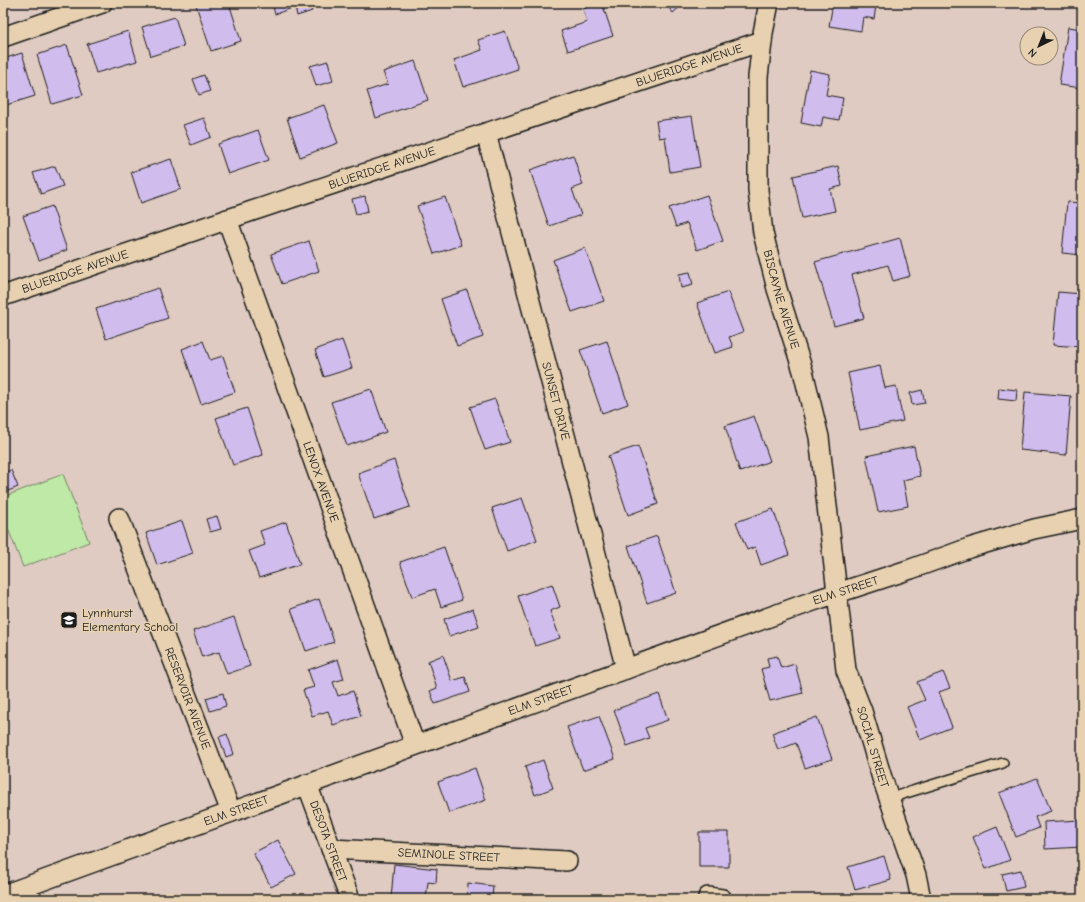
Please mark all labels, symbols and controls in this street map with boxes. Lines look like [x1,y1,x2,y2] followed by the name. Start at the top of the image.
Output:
[1019,26,1059,66] north arrow
[634,41,744,90] street label: BLUERIDGE AVENUE
[1025,46,1040,60] text: N
[327,143,437,192] street label: BLUERIDGE AVENUE
[20,247,130,296] street label: BLUERIDGE AVENUE
[760,248,802,350] street label: BISCAYNE AVENUE
[539,360,573,442] street label: SUNSET DRIVE
[300,439,342,524] street label: LENOX AVENUE
[811,573,881,608] street label: ELM STREET
[82,606,178,634] place label: Lynnhurst Elementary School
[59,610,79,630] school or university icon: Lynnhurst Elementary School
[162,645,214,751] street label: RESERVOIR AVENUE
[506,681,576,718] street label: ELM STREET
[854,704,892,790] street label: SOCIAL STREET
[202,792,271,829] street label: ELM STREET
[307,799,350,884] street label: DESOTA STREET
[397,845,501,865] street label: SEMINOLE STREET

